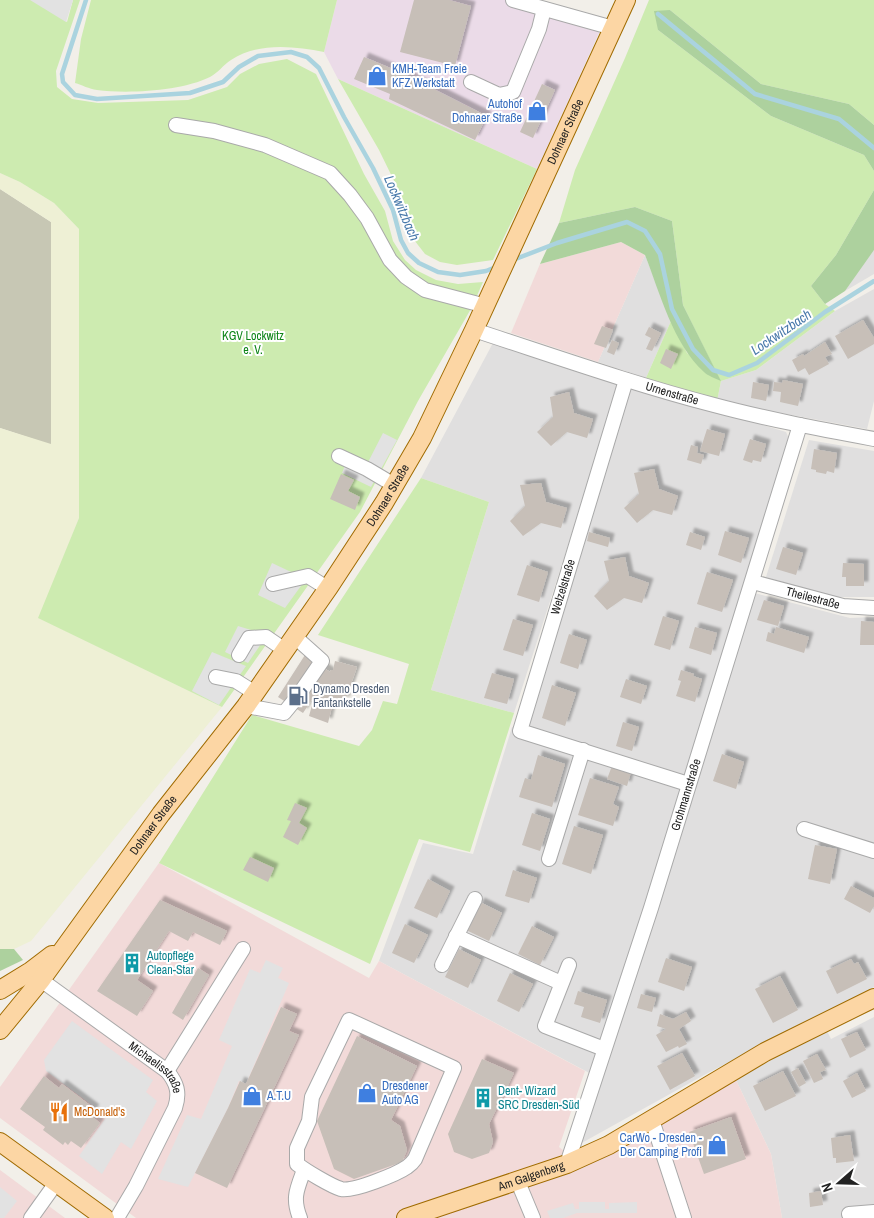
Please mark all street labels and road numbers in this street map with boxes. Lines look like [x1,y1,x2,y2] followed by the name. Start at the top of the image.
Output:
[543,96,587,167] street label: Dohnaer Straße
[643,378,701,409] street label: Urnenstraße
[363,461,413,530] street label: Dohnaer Straße
[547,557,579,617] street label: Welzelstraße
[784,583,842,613] street label: Theilestraße
[667,757,705,833] street label: Grohmannstraße
[126,792,181,858] street label: Dohnaer Straße
[125,1038,185,1094] street label: Michaelisstraße
[495,1157,567,1195] street label: Am Galgenberg

